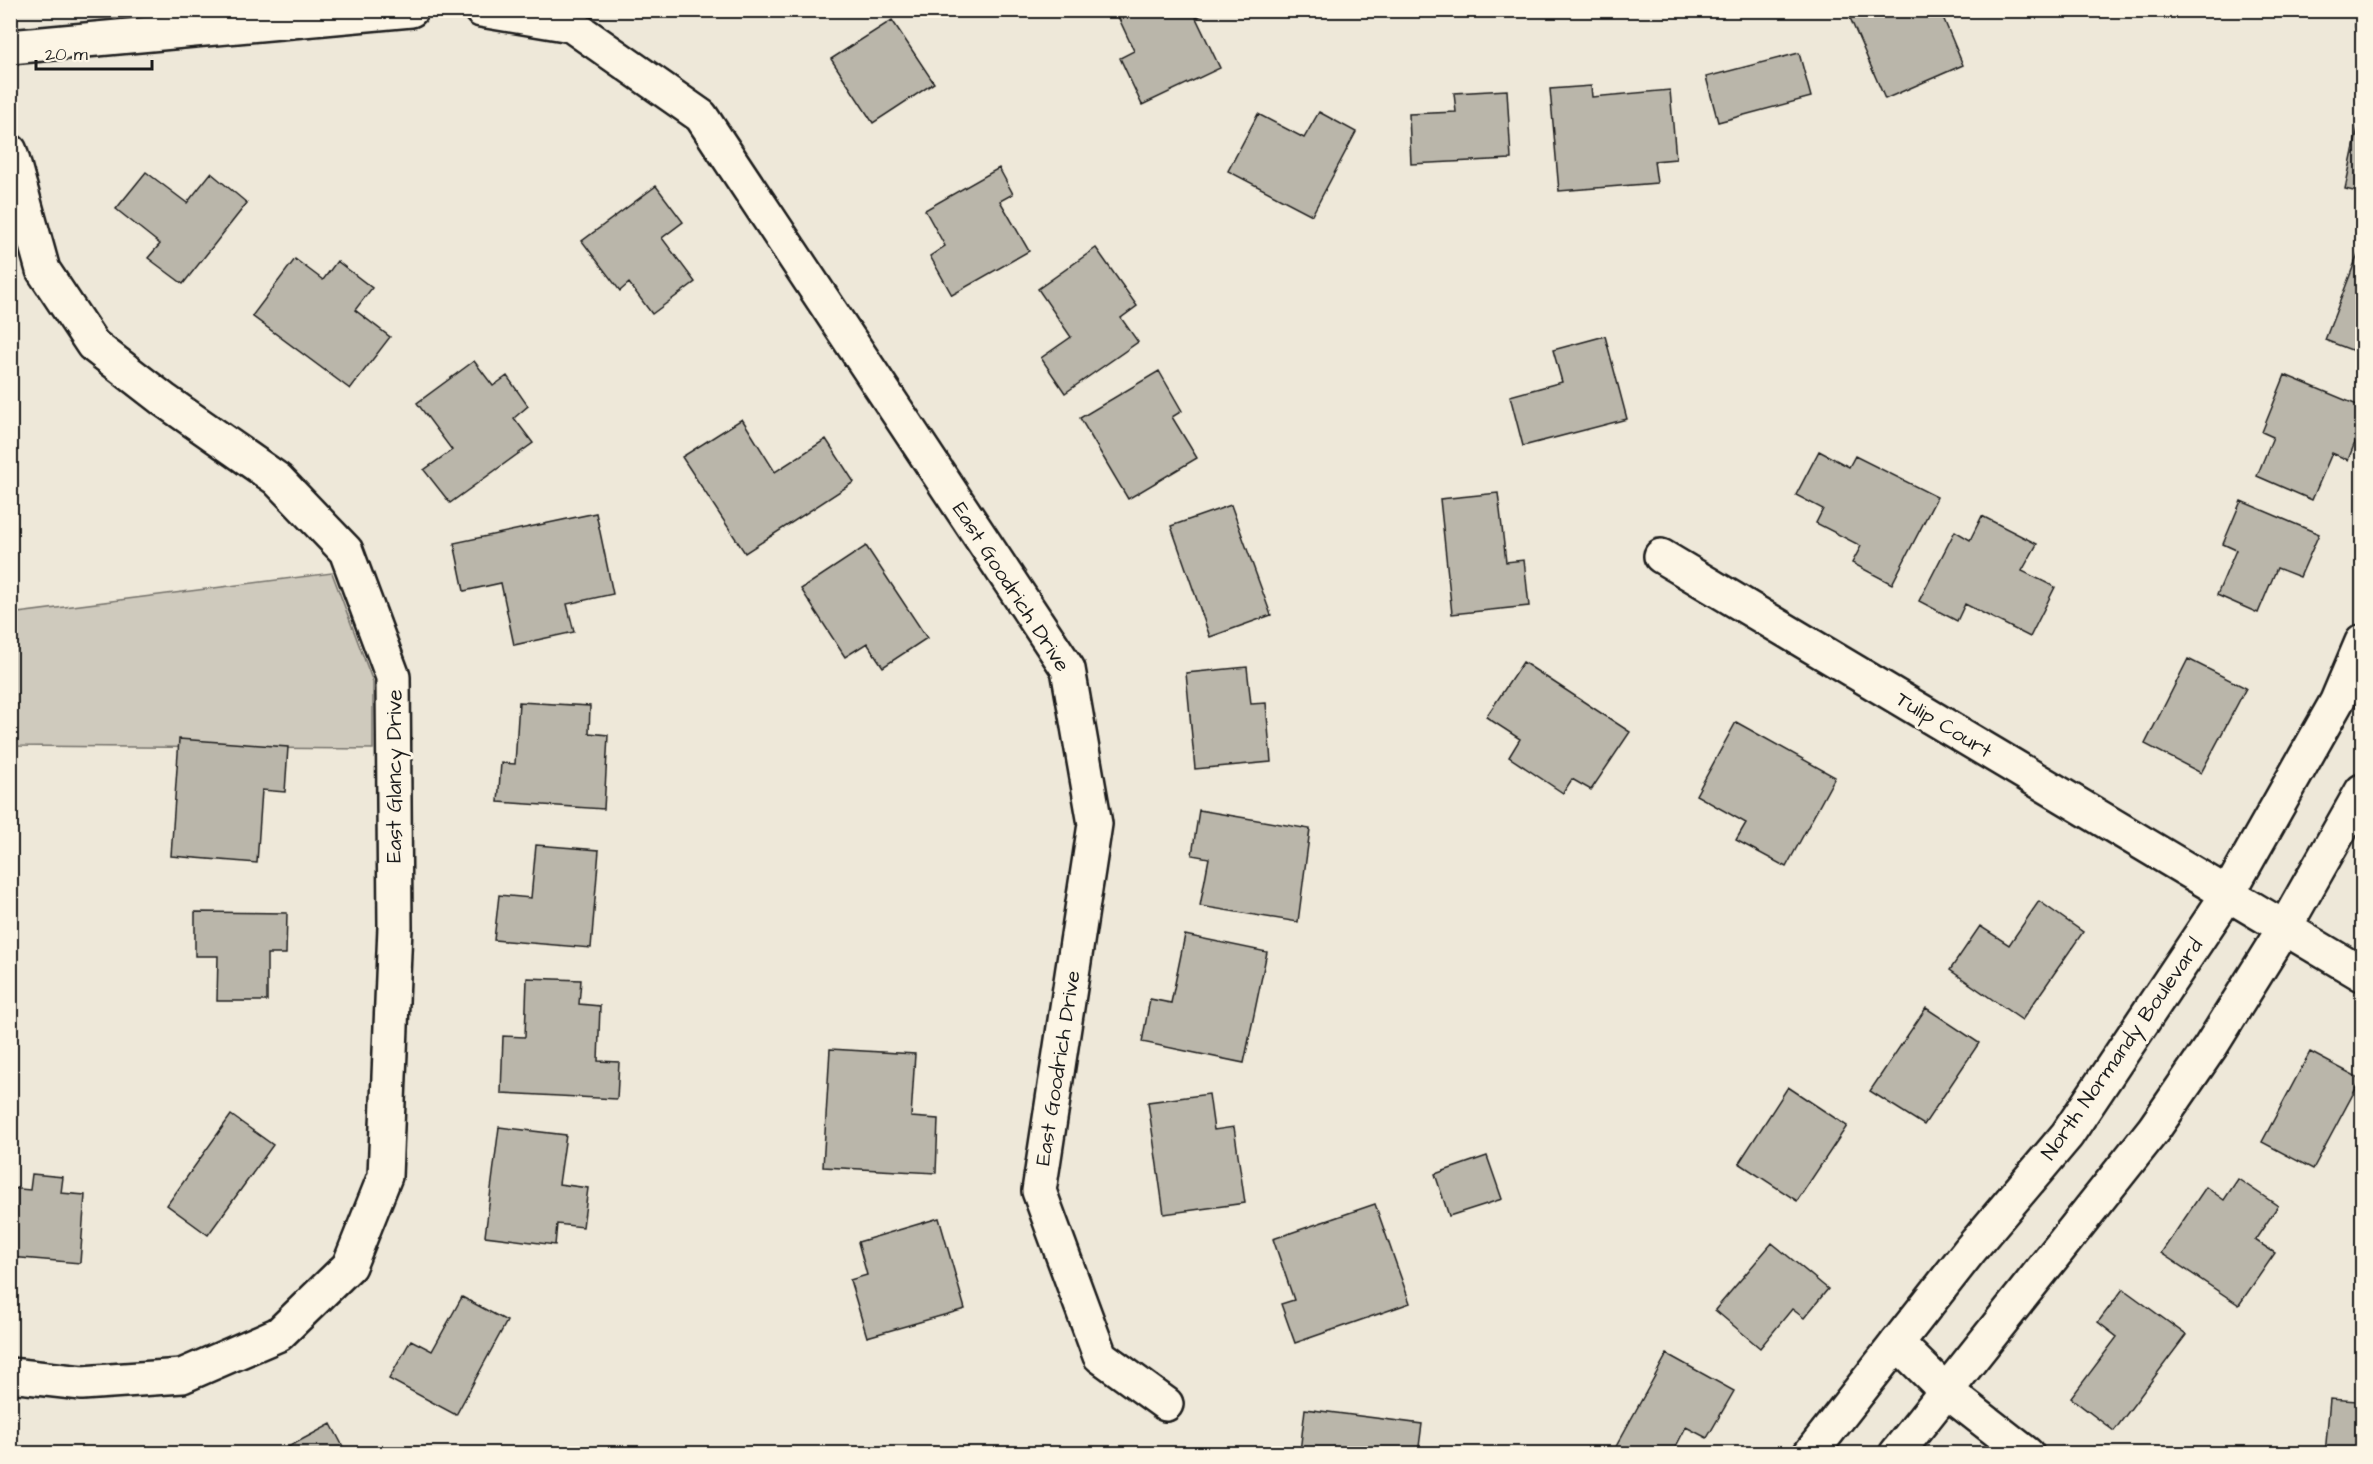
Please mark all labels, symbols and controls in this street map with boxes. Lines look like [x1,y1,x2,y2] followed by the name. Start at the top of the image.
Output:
[36,33,152,71] scale bar
[45,42,88,67] text: 20 m
[945,497,1077,677] street label: East Goodrich Drive
[1890,685,1998,766] street label: Tulip Court
[380,689,411,863] street label: East Glancy Drive
[2034,932,2212,1167] street label: North Normandy Boulevard
[1028,968,1088,1168] street label: East Goodrich Drive

